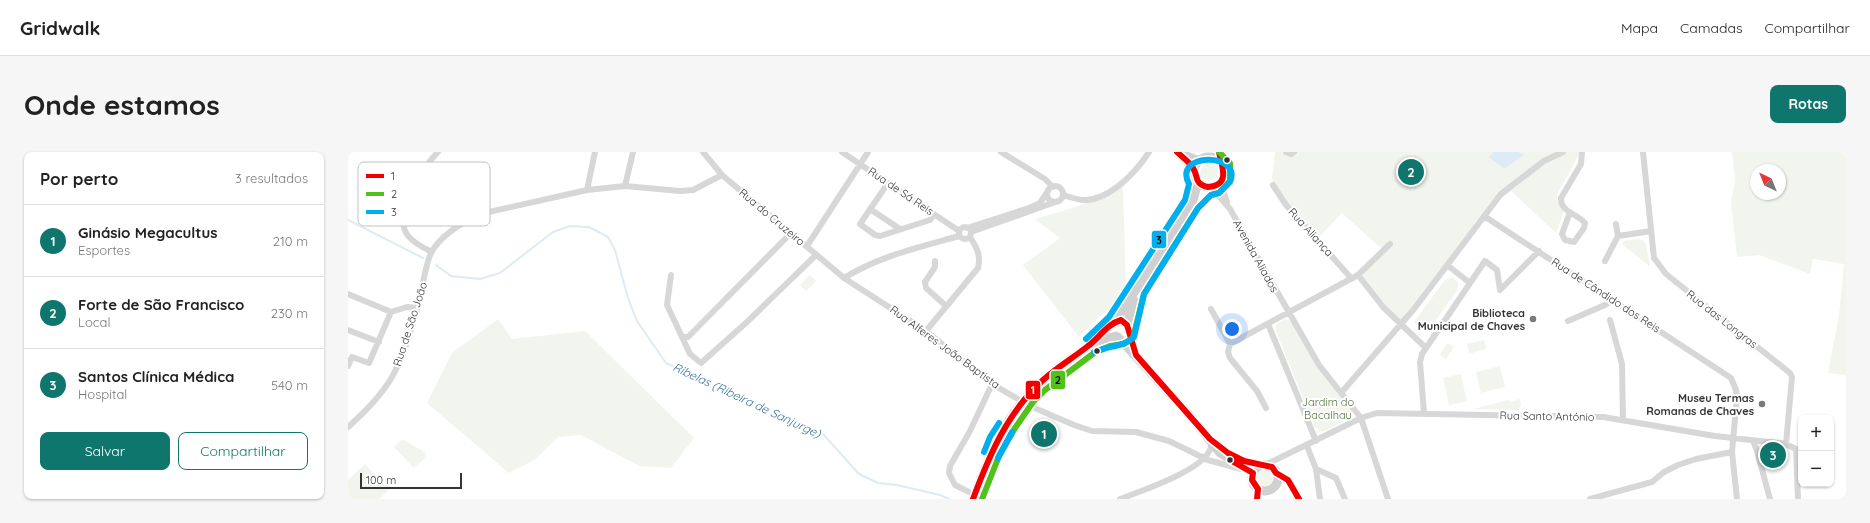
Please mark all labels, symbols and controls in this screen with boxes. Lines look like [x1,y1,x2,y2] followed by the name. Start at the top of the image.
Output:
[20,16,100,40] text: Gridwalk
[1621,19,1658,37] text: Mapa
[1680,19,1742,37] text: Camadas
[1764,19,1850,37] text: Compartilhar
[1770,85,1846,123] button: Rotas
[24,87,220,122] text: Onde estamos
[1222,155,1232,165] unlabelled marker
[1398,157,1424,187] pin: 2
[358,162,490,226] legend
[866,164,936,218] street label: Rua de Sá Reis
[1750,164,1786,200] north arrow
[40,168,118,189] text: Por perto
[391,169,395,183] text: 1
[235,170,308,186] text: 3 resultados
[736,185,808,249] street label: Rua do Cruzeiro
[391,187,397,201] text: 2
[391,205,397,219] text: 3
[1286,205,1336,259] street label: Rua Aliança
[1230,217,1282,295] street label: Avenida Aliados
[78,223,217,242] text: Ginásio Megacultus
[1151,230,1167,249] line badge: 3
[50,233,56,249] text: 1
[273,233,308,249] text: 210 m
[1156,233,1162,247] text: 3
[78,242,130,258] text: Esportes
[1549,255,1663,335] street label: Rua de Cândido dos Reis
[390,280,430,368] street label: Rua de São João
[1684,287,1760,351] street label: Rua das Longras
[78,295,244,314] text: Forte de São Francisco
[887,302,1003,392] street label: Rua Alferes João Baptista
[49,305,57,321] text: 2
[271,305,308,321] text: 230 m
[1418,306,1525,333] place label: Biblioteca Municipal de Chaves
[78,314,110,330] text: Local
[1528,314,1538,324] marker: Biblioteca Municipal de Chaves
[1222,319,1242,339] your location
[1092,346,1102,356] unlabelled marker
[671,359,824,441] water label: Ribelas (Ribeira de Sanjurge)
[78,367,234,386] text: Santos Clínica Médica
[1050,370,1066,390] line badge: 2
[1055,373,1061,387] text: 2
[50,377,56,393] text: 3
[271,377,308,393] text: 540 m
[1025,380,1041,400] line badge: 1
[1031,383,1035,397] text: 1
[78,386,127,402] text: Hospital
[1646,391,1754,418] place label: Museu Termas Romanas de Chaves
[1302,395,1355,422] park label: Jardim do Bacalhau
[1757,399,1767,409] marker: Museu Termas Romanas de Chaves
[1499,408,1595,424] street label: Rua Santo António
[1798,415,1834,487] map controls
[1798,415,1834,451] button: +
[1031,419,1057,449] pin: 1
[40,432,170,470] button: Salvar
[178,432,308,470] button: Compartilhar
[1760,440,1786,470] pin: 3
[1798,451,1834,487] button: −
[1225,455,1235,465] unlabelled marker
[360,471,462,490] scale bar
[366,473,396,487] text: 100 m

